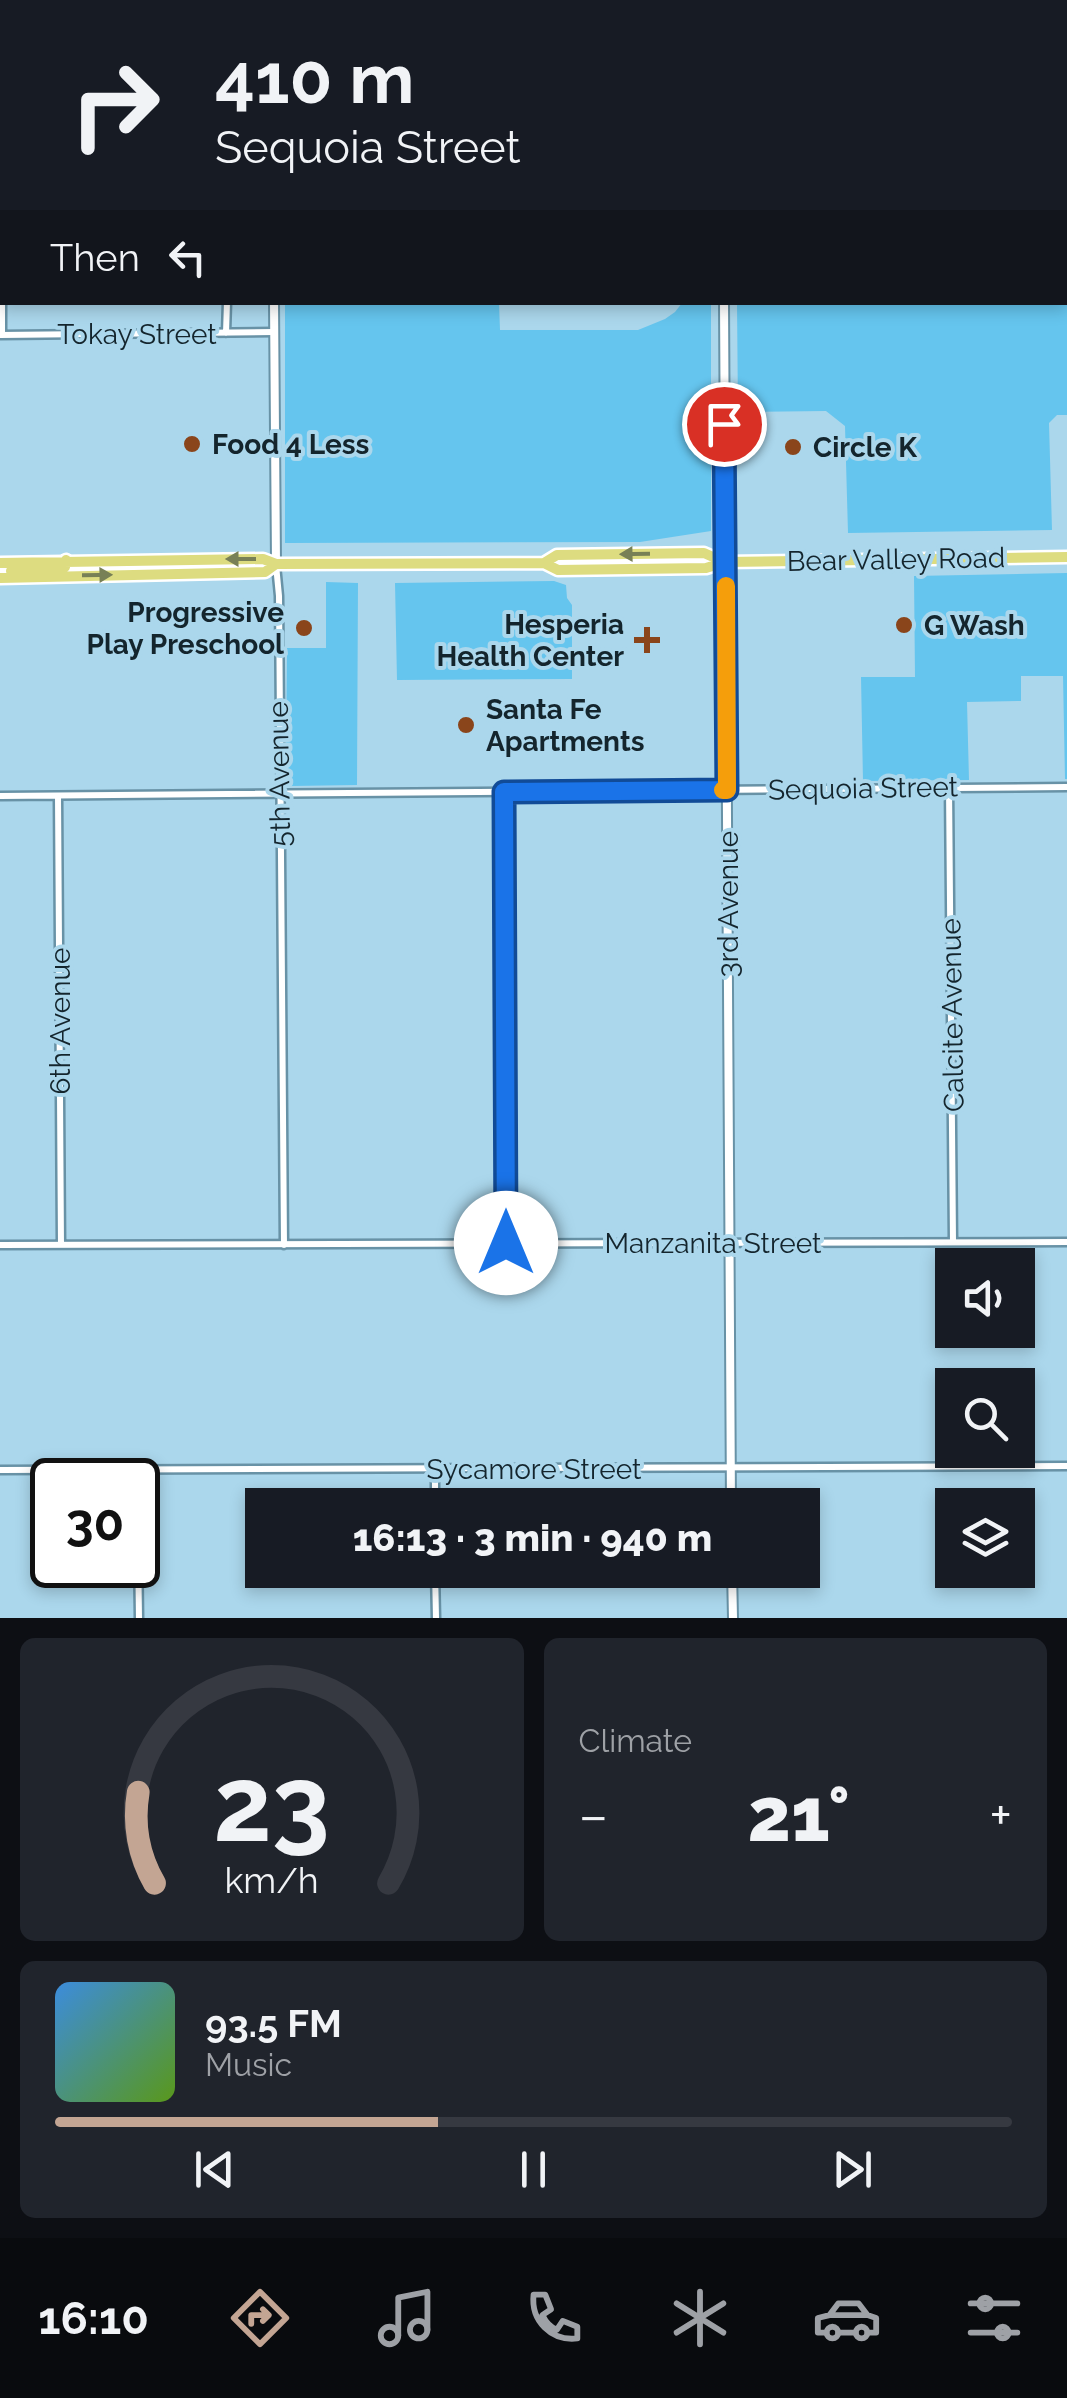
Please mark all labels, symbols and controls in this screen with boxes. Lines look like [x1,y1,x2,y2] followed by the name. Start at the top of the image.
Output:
[215,37,415,119] text: 410 m
[50,40,180,170] icon: right
[215,121,521,174] text: Sequoia Street
[160,230,215,285] icon: left
[50,235,140,280] text: Then
[57,318,217,351] street label: Tokay Street
[682,382,767,467] pin
[697,397,752,452] icon: arrive
[212,428,369,461] place label: Food 4 Less
[813,431,918,464] place label: Circle K
[181,433,203,455] marker: Food 4 Less
[782,436,804,458] marker: Circle K
[786,541,1006,578] street label: Bear Valley Road
[618,546,650,562] one-way arrow
[224,551,256,567] one-way arrow
[82,567,114,583] one-way arrow
[87,596,284,661] place label: Progressive Play Preschool
[437,608,624,673] place label: Hesperia Health Center
[924,609,1025,642] place label: G Wash
[893,614,915,636] marker: G Wash
[293,617,315,639] marker: Progressive Play Preschool
[634,627,660,653] marker: Hesperia Health Center
[486,693,645,758] place label: Santa Fe Apartments
[262,701,297,847] street label: 5th Avenue
[455,714,477,736] marker: Santa Fe Apartments
[768,770,959,807] street label: Sequoia Street
[712,831,745,977] street label: 3rd Avenue
[934,918,971,1112] street label: Calcite Avenue
[44,947,77,1095] street label: 6th Avenue
[454,1191,558,1295] position arrow
[605,1227,822,1260] street label: Manzanita Street
[935,1248,1035,1588] map controls
[935,1248,1035,1348] button: sound
[935,1368,1035,1468] button: search
[427,1453,642,1486] street label: Sycamore Street
[30,1458,160,1588] speed limit sign: 30
[935,1488,1035,1588] button: layers
[353,1515,712,1560] text: 16:13 · 3 min · 940 m
[579,1722,692,1759] text: Climate
[213,1743,330,1865] text: 23
[747,1770,850,1859] text: 21°
[579,1783,608,1848] text: −
[989,1783,1012,1848] text: +
[225,1859,319,1901] text: km/h
[205,2001,342,2046] text: 93.5 FM
[205,2046,292,2083] text: Music
[187,2142,242,2197] icon: previous
[506,2142,561,2197] icon: pause
[825,2142,880,2197] icon: next
[225,2283,295,2353] icon: directions
[372,2283,442,2353] icon: music
[519,2283,589,2353] icon: phone
[665,2283,735,2353] icon: climate
[812,2283,882,2353] icon: car
[959,2283,1029,2353] icon: filters
[38,2292,149,2345] text: 16:10

